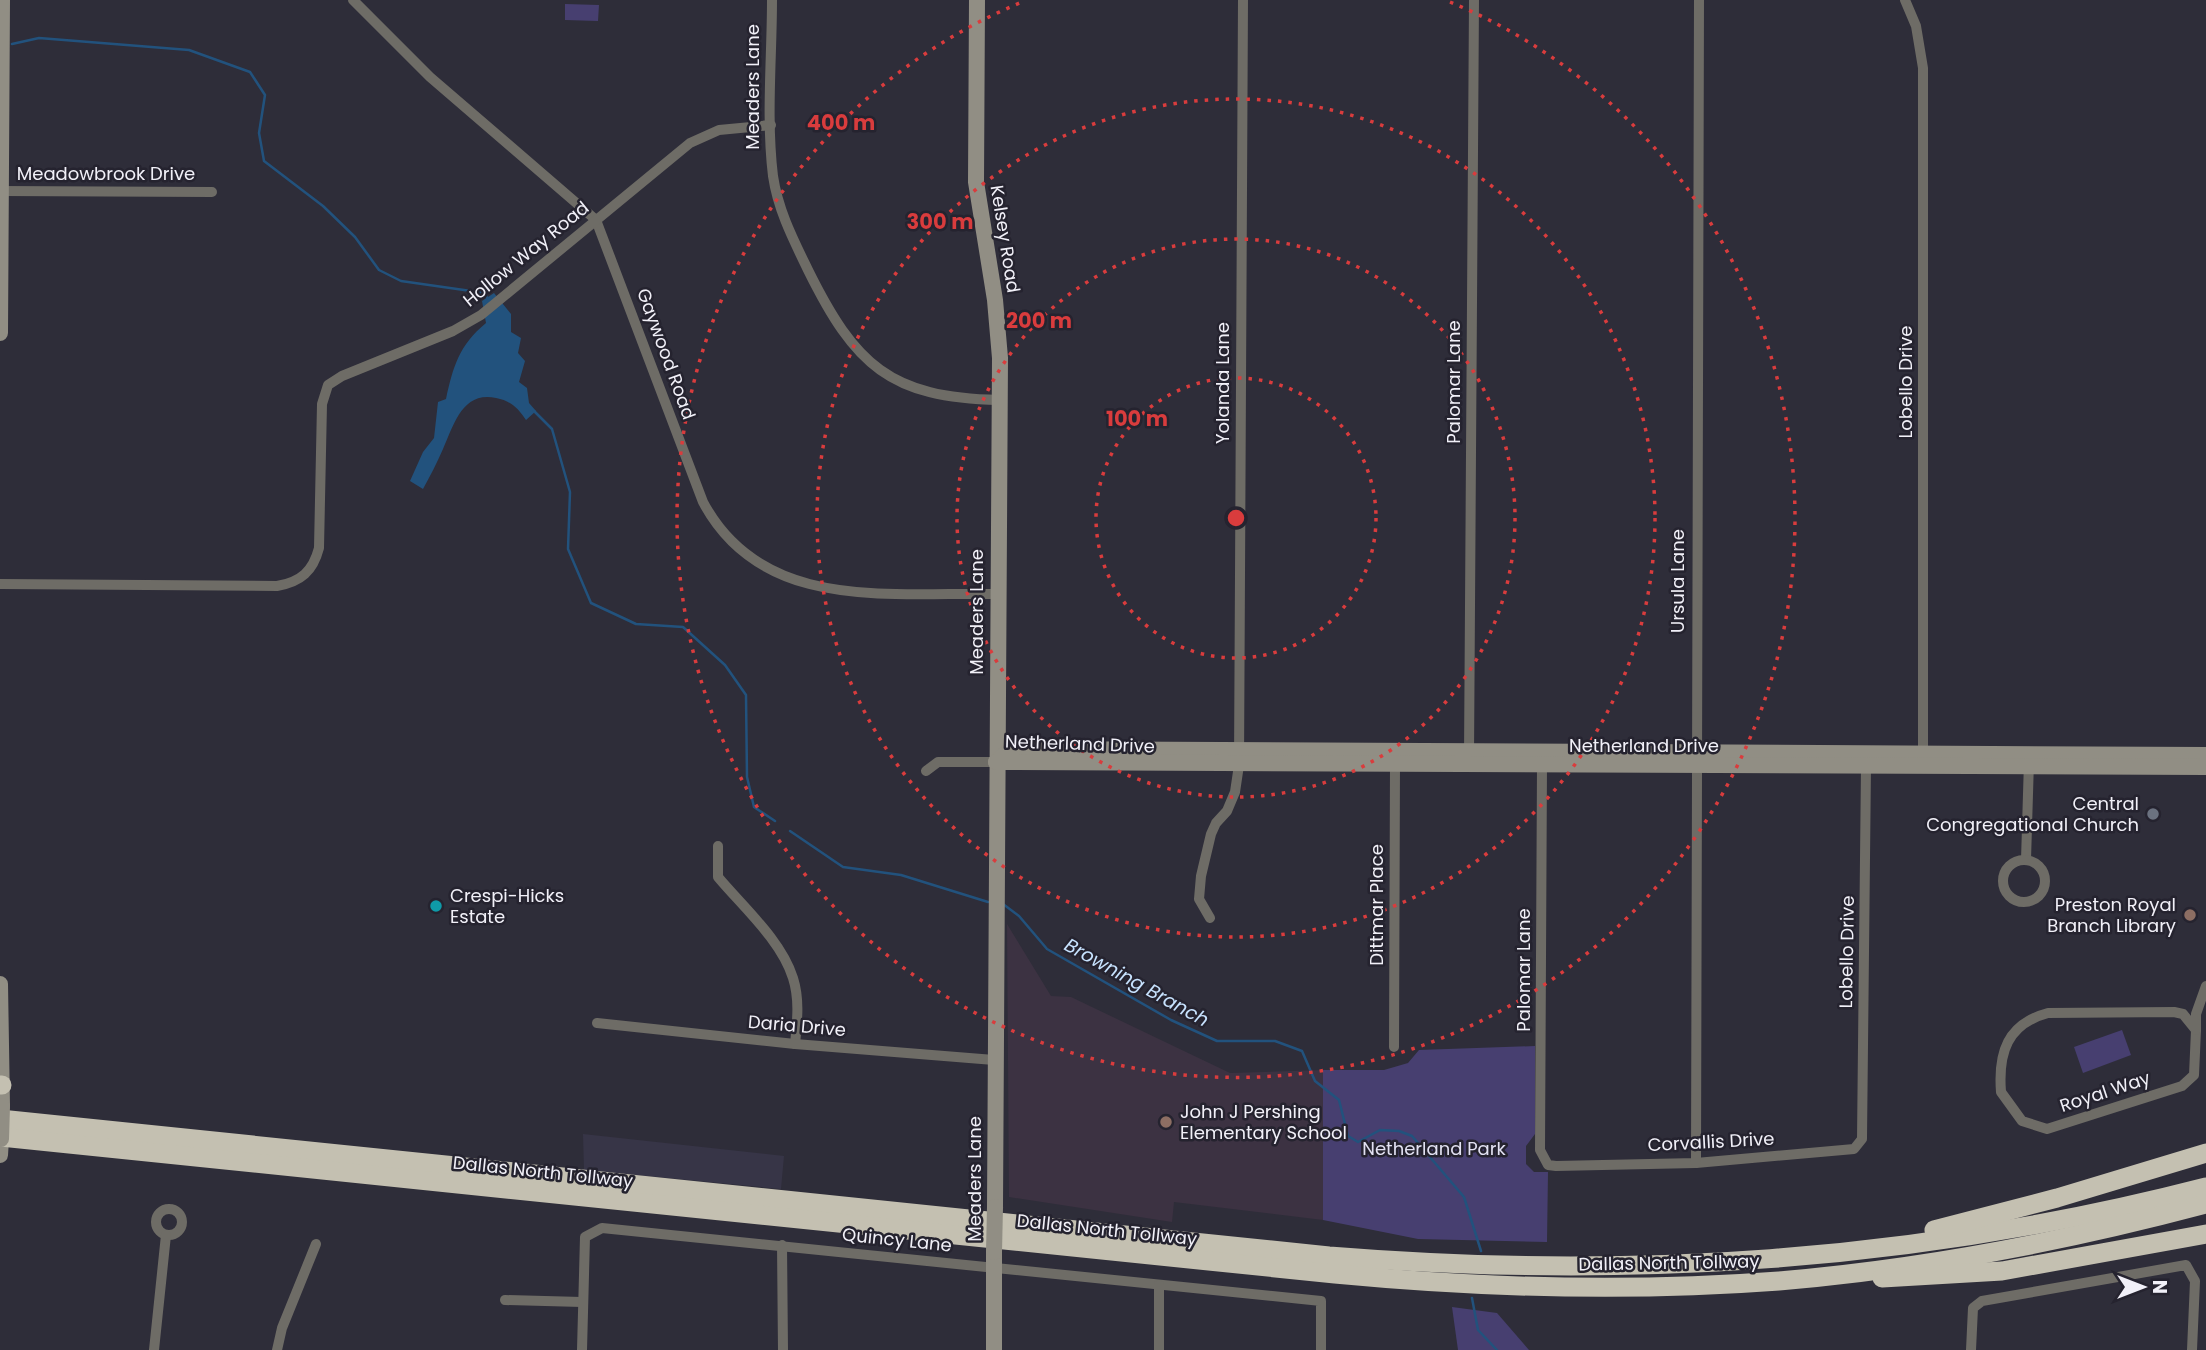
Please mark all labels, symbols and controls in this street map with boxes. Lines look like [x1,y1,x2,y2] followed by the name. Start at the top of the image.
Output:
[740,24,765,150] street label: Meaders Lane
[807,108,875,137] text: 400 m
[17,161,195,186] street label: Meadowbrook Drive
[985,183,1026,295] street label: Kelsey Road
[457,195,594,312] street label: Hollow Way Road
[907,207,973,236] text: 300 m
[631,285,702,423] street label: Gaywood Road
[1006,306,1072,335] text: 200 m
[1441,320,1466,444] street label: Palomar Lane
[1210,322,1235,444] street label: Yolanda Lane
[1893,326,1918,438] street label: Lobello Drive
[1106,404,1168,433] text: 100 m
[1224,506,1248,530] centre of rings
[1665,529,1690,633] street label: Ursula Lane
[964,549,989,675] street label: Meaders Lane
[1005,728,1155,759] street label: Netherland Drive
[1569,733,1719,758] street label: Netherland Drive
[1926,791,2139,837] place label: Central Congregational Church
[2145,806,2161,822] marker: Central Congregational Church
[1364,844,1389,966] street label: Dittmar Place
[450,883,564,929] place label: Crespi-Hicks Estate
[2047,892,2176,938] place label: Preston Royal Branch Library
[1833,895,1860,1009] street label: Lobello Drive
[428,898,444,914] marker: Crespi-Hicks Estate
[2182,907,2198,923] marker: Preston Royal Branch Library
[1511,908,1536,1032] street label: Palomar Lane
[1060,932,1214,1033] water label: Browning Branch
[747,1009,847,1042] street label: Daria Drive
[2056,1065,2153,1118] street label: Royal Way
[1180,1099,1347,1145] place label: John J Pershing Elementary School
[1158,1114,1174,1130] marker: John J Pershing Elementary School
[962,1116,987,1242] street label: Meaders Lane
[1647,1126,1775,1157] street label: Corvallis Drive
[1362,1136,1506,1161] park label: Netherland Park
[452,1150,634,1193] street label: Dallas North Tollway
[1016,1208,1198,1251] street label: Dallas North Tollway
[841,1221,953,1258] street label: Quincy Lane
[1578,1248,1760,1277] street label: Dallas North Tollway
[2108,1252,2178,1322] north arrow
[2146,1280,2173,1294] text: N

